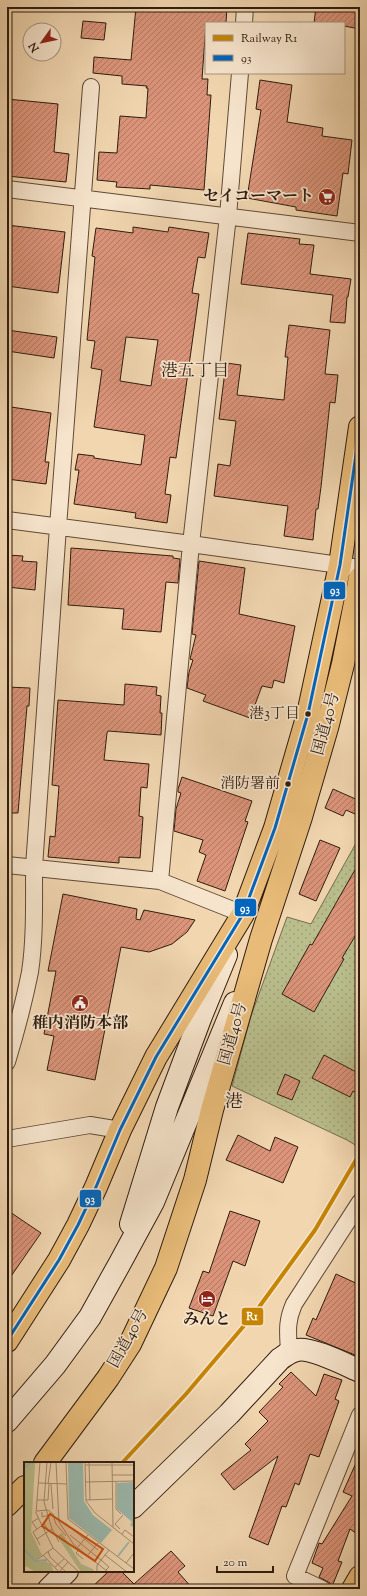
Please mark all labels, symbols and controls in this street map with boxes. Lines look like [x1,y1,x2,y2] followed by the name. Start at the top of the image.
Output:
[22,22,62,62] north arrow
[205,22,345,74] legend
[241,30,297,48] text: Railway R1
[25,39,44,56] text: N
[241,50,252,68] text: 93
[203,186,314,209] place label: セイコーマート
[317,187,337,207] supermarket icon: セイコーマート
[161,360,229,384] district label: 港五丁目
[323,581,346,600] line badge: 93
[330,583,340,599] text: 93
[308,690,346,758] street label: 国道40号
[249,704,300,725] place label: 港3丁目
[303,709,313,719] marker: 港3丁目
[220,774,280,795] place label: 消防署前
[283,779,293,789] marker: 消防署前
[234,898,257,917] line badge: 93
[240,901,250,917] text: 93
[70,993,90,1013] public building icon: 稚内消防本部
[214,1000,254,1068] street label: 国道40号
[32,1013,129,1036] place label: 稚内消防本部
[225,1090,243,1116] district label: 港
[79,1189,102,1208] line badge: 93
[85,1192,95,1208] text: 93
[197,1289,217,1309] hotel icon: みんと
[103,1305,155,1373] street label: 国道40号
[241,1307,264,1326] line badge: R1
[183,1309,231,1332] place label: みんと
[245,1309,258,1325] text: R1
[24,1462,134,1572] inset map
[217,1548,273,1574] scale bar
[223,1554,248,1572] text: 20 m

